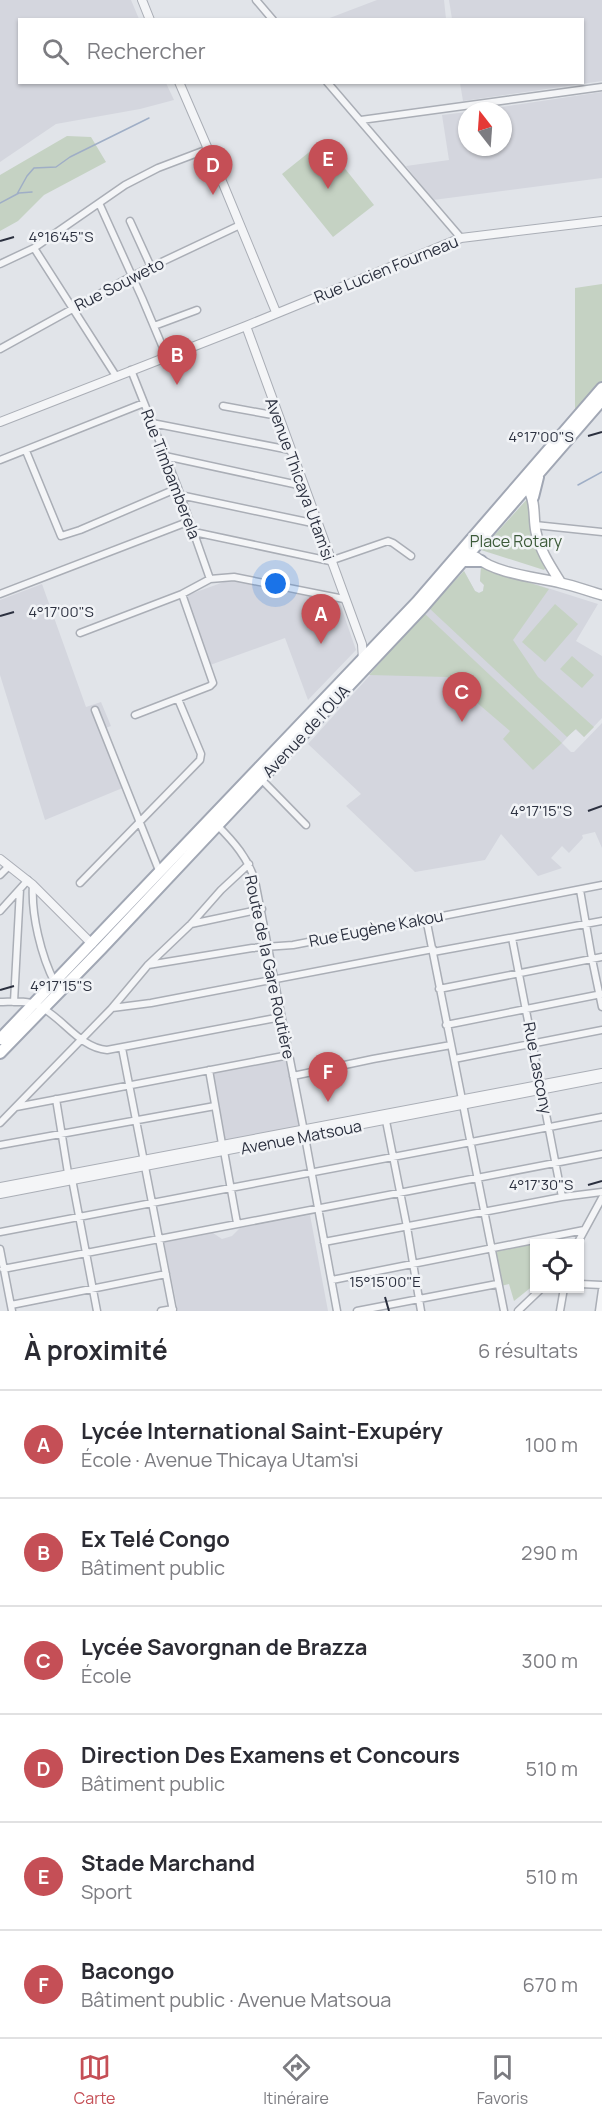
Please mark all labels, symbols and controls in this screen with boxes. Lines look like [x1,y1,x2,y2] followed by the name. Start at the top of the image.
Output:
[18,18,584,84] search box
[39,35,72,68] icon: search
[87,36,206,66] text: Rechercher
[458,102,512,156] north arrow
[308,140,348,189] pin: E
[194,146,232,195] pin: D
[29,226,93,247] text: 4°16'45"S
[311,230,461,308] street label: Rue Lucien Fourneau
[70,252,168,316] street label: Rue Souweto
[158,336,196,385] pin: B
[260,394,340,564] street label: Avenue Thicaya Utam'si
[136,406,206,542] street label: Rue Timbamberela
[508,426,574,447] text: 4°17'00"S
[470,530,563,552] park label: Place Rotary
[261,569,290,598] your location
[302,594,340,644] pin: A
[28,601,94,622] text: 4°17'00"S
[442,672,482,722] pin: C
[257,680,355,782] street label: Avenue de l'OUA
[510,800,572,821] text: 4°17'15"S
[240,873,300,1061] street label: Route de la Gare Routière
[307,904,445,952] street label: Rue Eugène Kakou
[30,975,92,996] text: 4°17'15"S
[518,1020,558,1116] street label: Rue Lascony
[308,1052,348,1102] pin: F
[239,1114,363,1160] street label: Avenue Matsoua
[509,1174,573,1195] text: 4°17'30"S
[530,1239,584,1293] map controls
[530,1239,584,1293] button: locate
[349,1271,421,1292] text: 15°15'00"E
[24,1332,168,1368] text: À proximité
[478,1337,578,1364] text: 6 résultats
[81,1416,443,1446] text: Lycée International Saint-Exupéry
[37,1431,50,1458] text: A
[525,1431,578,1458] text: 100 m
[81,1446,359,1473] text: École · Avenue Thicaya Utam'si
[81,1524,230,1554] text: Ex Telé Congo
[37,1539,50,1566] text: B
[521,1539,578,1566] text: 290 m
[81,1554,225,1581] text: Bâtiment public
[81,1632,367,1662] text: Lycée Savorgnan de Brazza
[36,1647,51,1674] text: C
[522,1647,578,1674] text: 300 m
[81,1662,131,1689] text: École
[81,1740,460,1770] text: Direction Des Examens et Concours
[36,1755,51,1782] text: D
[525,1755,578,1782] text: 510 m
[81,1770,225,1797] text: Bâtiment public
[81,1848,255,1878] text: Stade Marchand
[38,1863,49,1890] text: E
[525,1863,578,1890] text: 510 m
[81,1878,132,1905] text: Sport
[81,1956,174,1986] text: Bacongo
[38,1971,49,1998] text: F
[522,1971,578,1998] text: 670 m
[81,1986,391,2013] text: Bâtiment public · Avenue Matsoua
[74,2051,115,2109] tab: Carte
[263,2051,329,2109] tab: Itinéraire
[477,2051,528,2109] tab: Favoris

